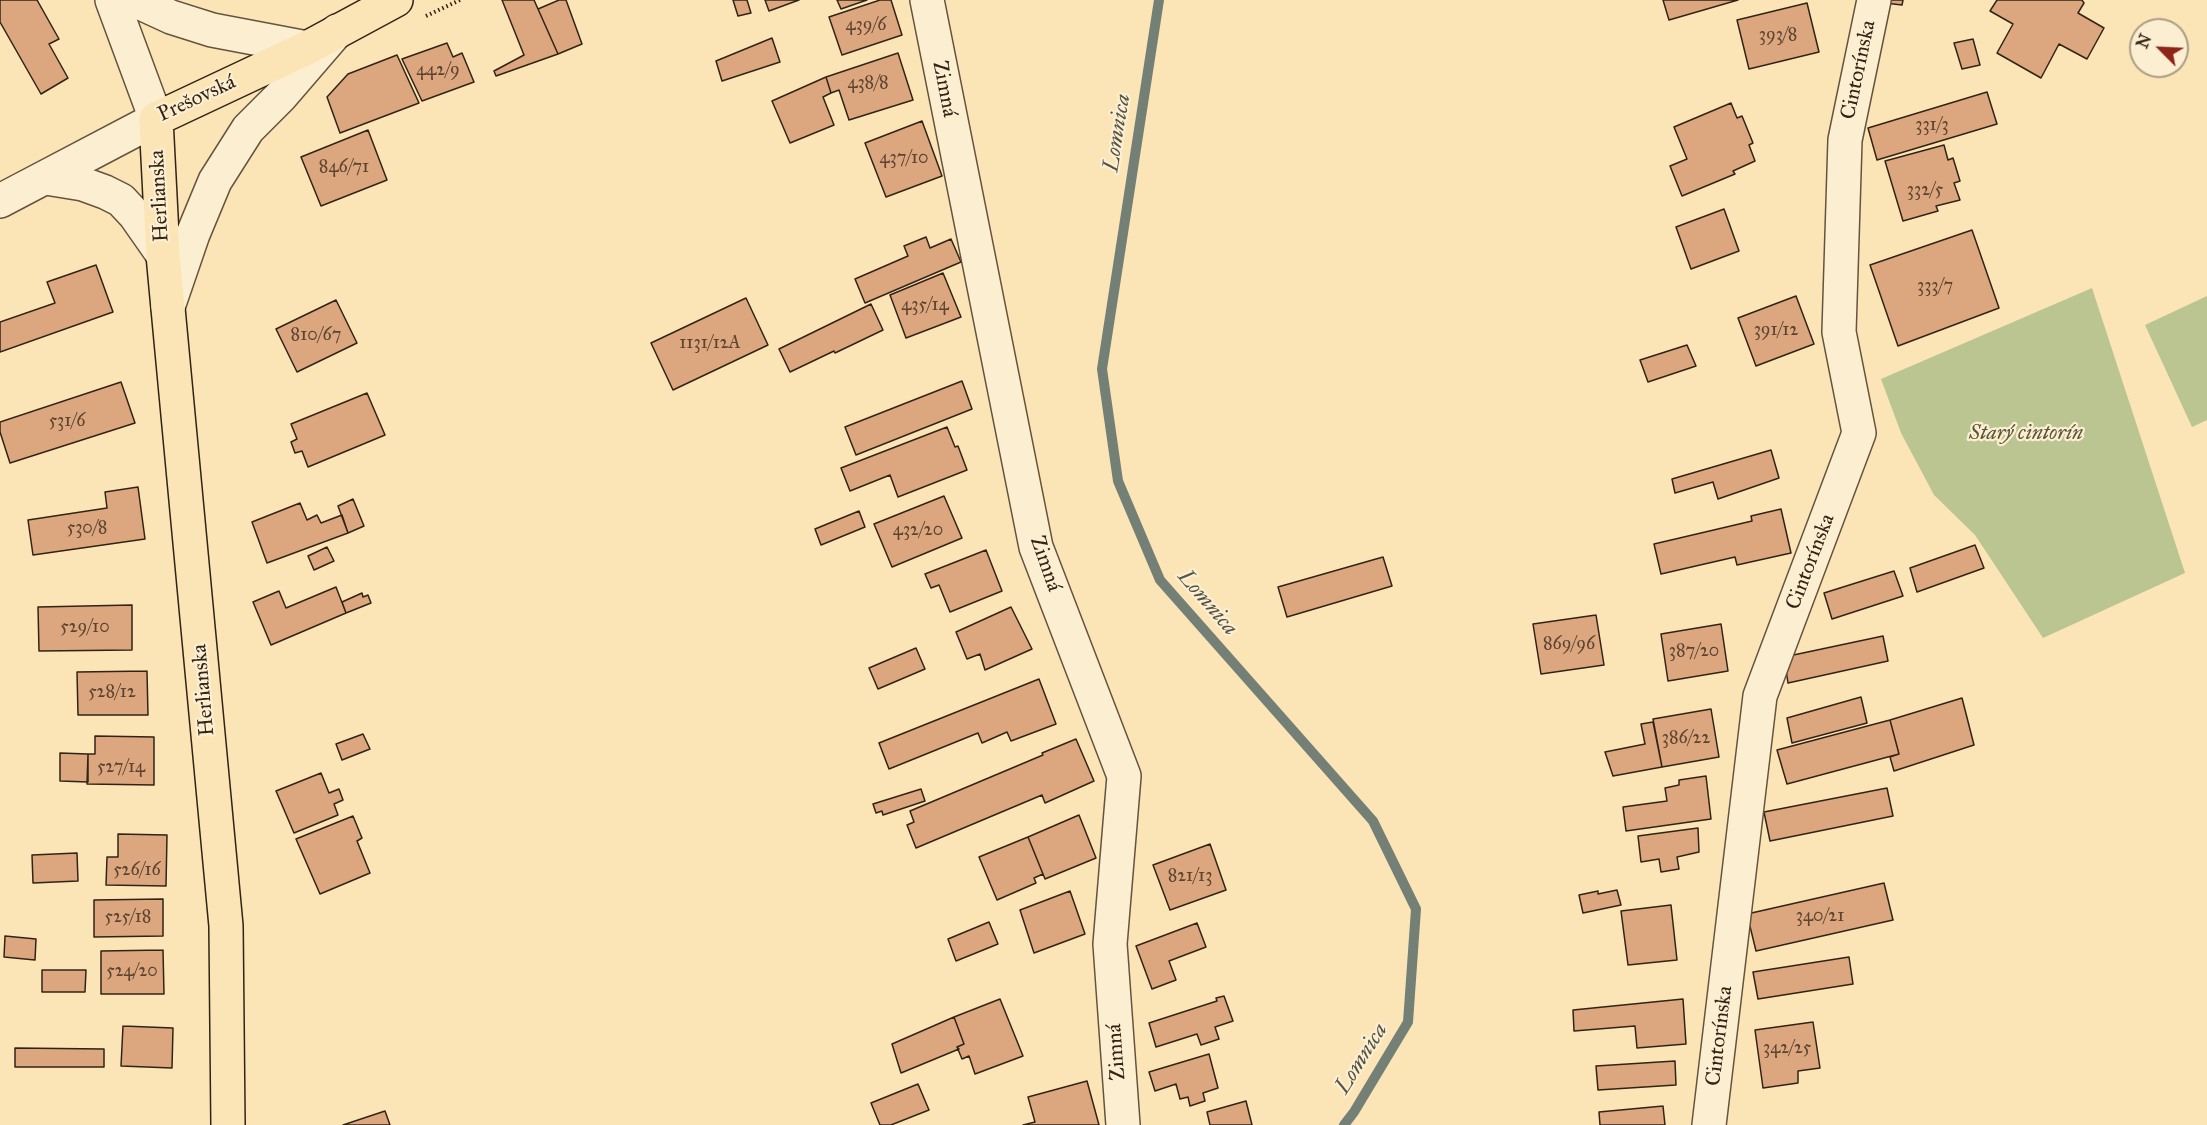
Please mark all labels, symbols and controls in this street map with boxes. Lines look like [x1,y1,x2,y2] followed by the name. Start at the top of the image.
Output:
[846,15,886,37] house number: 439/6
[1836,18,1882,122] street label: Cintorínska
[2129,18,2189,78] north arrow
[1759,25,1797,47] house number: 393/8
[2132,31,2155,51] text: N
[926,59,962,119] street label: Zimná
[416,60,460,82] house number: 442/9
[154,70,240,128] street label: Prešovská
[847,73,889,95] house number: 438/8
[1099,92,1137,174] water label: Lomnica
[1915,115,1949,137] house number: 331/3
[879,148,929,170] house number: 437/10
[145,149,175,243] street label: Herlianska
[319,157,369,179] house number: 846/71
[1907,180,1943,202] house number: 332/5
[1917,276,1953,298] house number: 333/7
[901,295,949,317] house number: 435/14
[1754,320,1798,342] house number: 391/12
[291,325,341,347] house number: 810/67
[679,333,741,355] house number: 1131/12A
[49,411,85,433] house number: 531/6
[1969,421,2083,447] park label: Starý cintorín
[1781,510,1841,614] street label: Cintorínska
[67,518,107,540] house number: 530/8
[893,520,943,542] house number: 432/20
[1024,533,1066,595] street label: Zimná
[1171,565,1243,641] water label: Lomnica
[60,617,110,639] house number: 529/10
[1543,634,1595,656] house number: 869/96
[1669,641,1719,663] house number: 387/20
[187,643,221,737] street label: Herlianska
[88,682,136,704] house number: 528/12
[1662,728,1710,750] house number: 386/22
[97,757,145,779] house number: 527/14
[113,860,161,882] house number: 526/16
[1168,866,1212,888] house number: 821/13
[1796,906,1844,928] house number: 340/21
[105,907,151,929] house number: 525/18
[106,961,158,983] house number: 524/20
[1701,984,1739,1088] street label: Cintorínska
[1330,1019,1394,1099] water label: Lomnica
[1102,1023,1132,1081] street label: Zimná
[1763,1038,1811,1060] house number: 342/25

